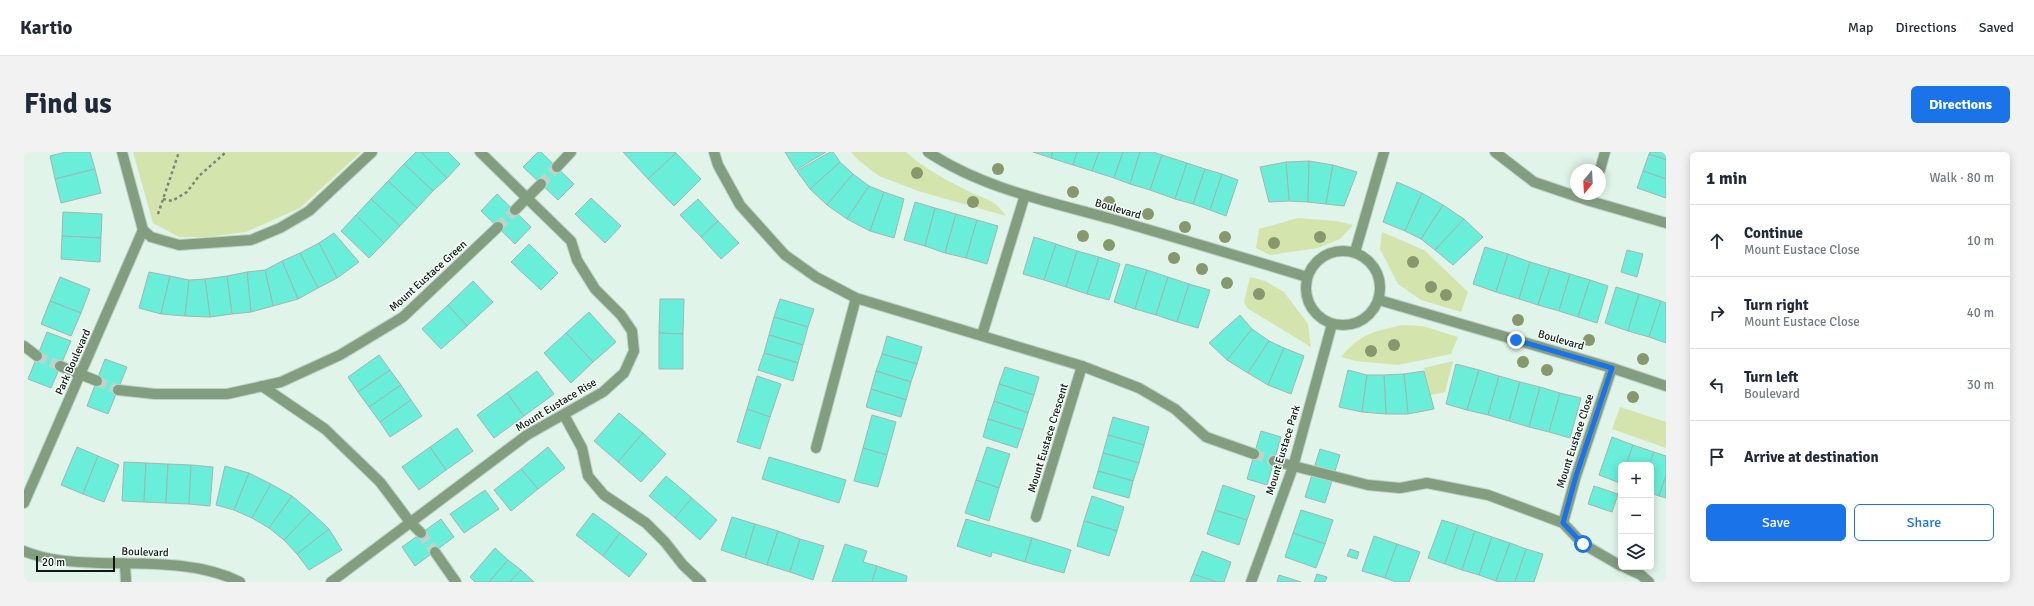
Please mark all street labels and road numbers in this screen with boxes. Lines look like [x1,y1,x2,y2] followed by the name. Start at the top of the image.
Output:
[1094,196,1143,222] street label: Boulevard
[386,238,470,314] street label: Mount Eustace Green
[53,327,93,397] street label: Park Boulevard
[1537,327,1586,353] street label: Boulevard
[513,376,599,434] street label: Mount Eustace Rise
[1025,382,1071,494] street label: Mount Eustace Crescent
[1554,392,1596,490] street label: Mount Eustace Close
[1263,403,1303,497] street label: Mount Eustace Park
[121,545,169,559] street label: Boulevard

